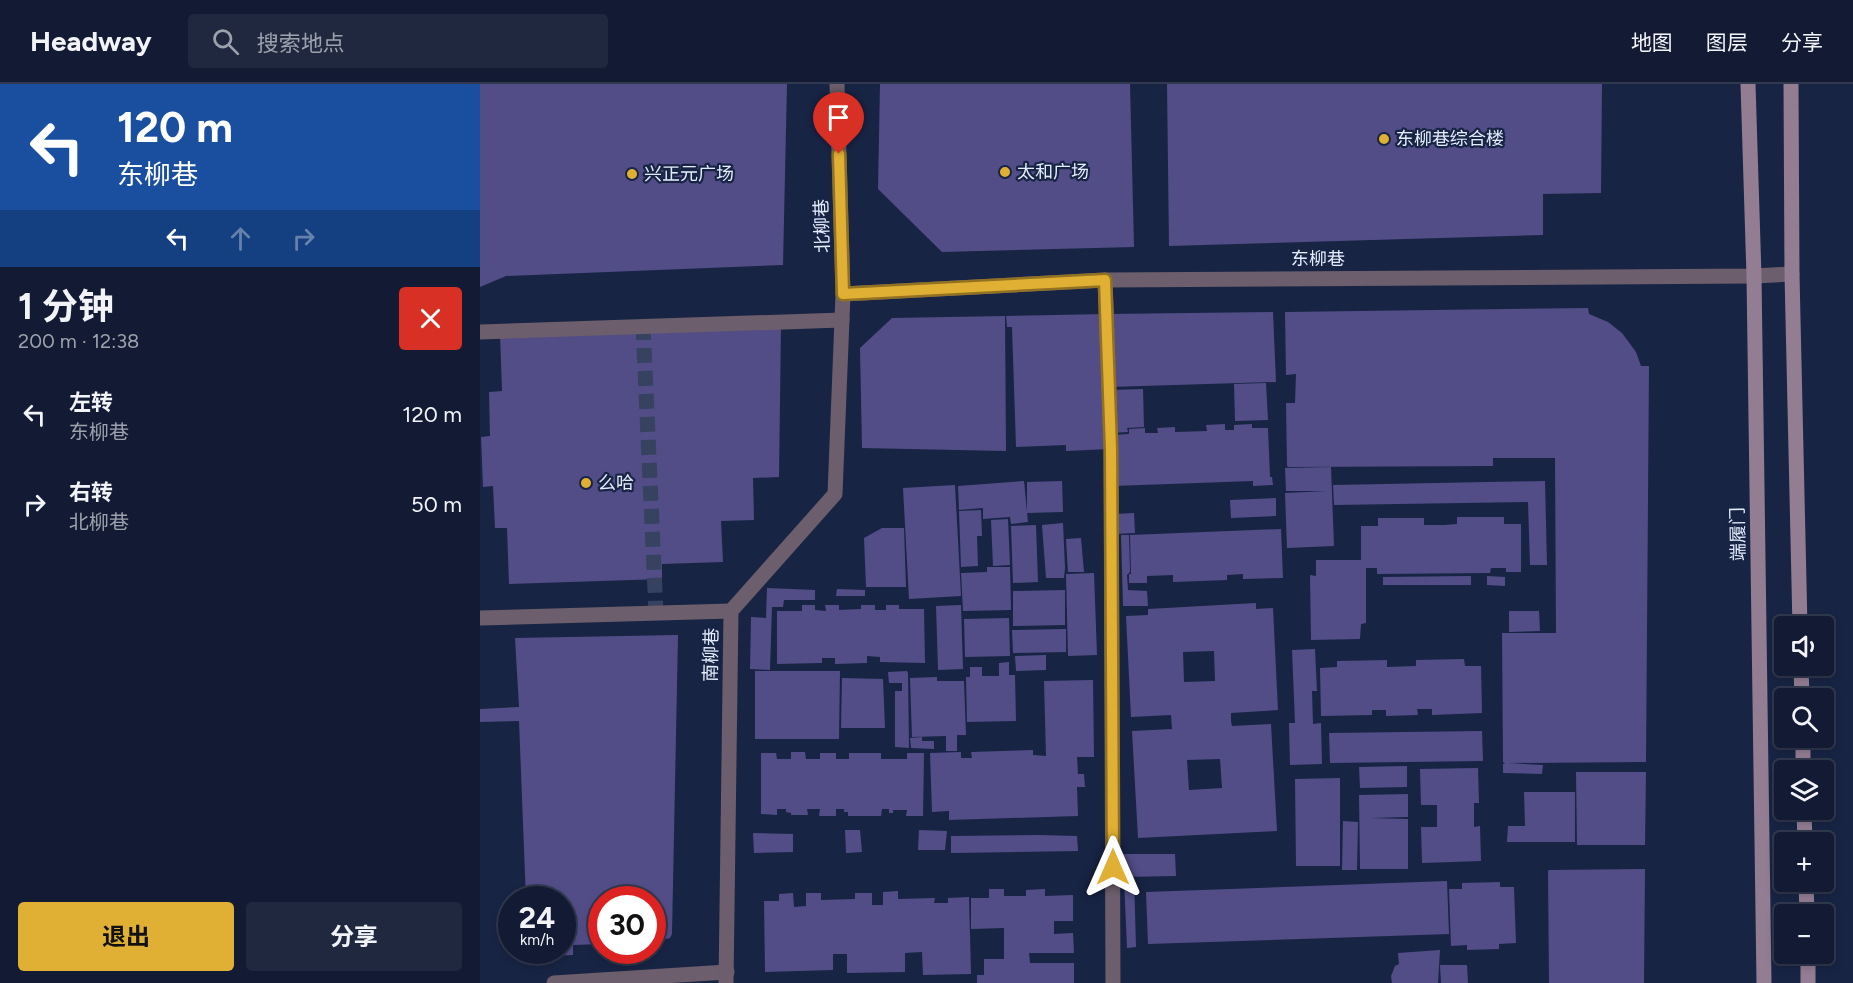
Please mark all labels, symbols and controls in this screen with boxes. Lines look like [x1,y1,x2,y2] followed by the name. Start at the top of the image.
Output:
[188,14,608,68] search box
[30,24,152,58] text: Headway
[209,25,242,58] icon: search
[257,30,345,57] text: 搜索地点
[1631,30,1673,55] text: 地图
[1706,30,1748,55] text: 图层
[1781,30,1823,55] text: 分享
[813,92,864,154] pin
[822,101,855,134] icon: arrive
[117,102,233,153] text: 120 m
[18,108,96,186] icon: left
[1396,128,1504,150] place label: 东柳巷综合楼
[1377,132,1391,146] marker: 东柳巷综合楼
[117,158,198,191] text: 东柳巷
[1017,161,1089,183] place label: 太和广场
[644,163,734,185] place label: 兴正元广场
[998,165,1012,179] marker: 太和广场
[625,167,639,181] marker: 兴正元广场
[810,199,834,253] street label: 北柳巷
[161,222,194,255] icon: left
[224,222,257,255] icon: ahead
[287,222,320,255] icon: right
[1291,248,1345,270] street label: 东柳巷
[18,285,114,328] text: 1 分钟
[399,287,462,350] button: close
[18,329,139,353] text: 200 m · 12:38
[69,389,113,416] text: 左转
[18,398,51,431] icon: left
[402,401,462,428] text: 120 m
[69,420,129,444] text: 东柳巷
[598,472,634,494] place label: 么哈
[579,476,593,490] marker: 么哈
[69,479,113,506] text: 右转
[18,488,51,521] icon: right
[411,491,462,518] text: 50 m
[1727,507,1749,561] street label: 端履门
[69,510,129,534] text: 北柳巷
[1774,616,1834,964] map controls
[1774,616,1834,676] button: sound
[700,628,722,682] street label: 南柳巷
[1774,688,1834,748] button: search
[1774,760,1834,820] button: layers
[1774,832,1834,892] button: +
[1081,835,1145,899] position arrow
[588,886,666,964] speed limit sign: 30
[519,899,555,936] text: 24
[18,902,234,971] button: 退出
[246,902,462,971] button: 分享
[1774,904,1834,964] button: −
[520,931,554,949] text: km/h

